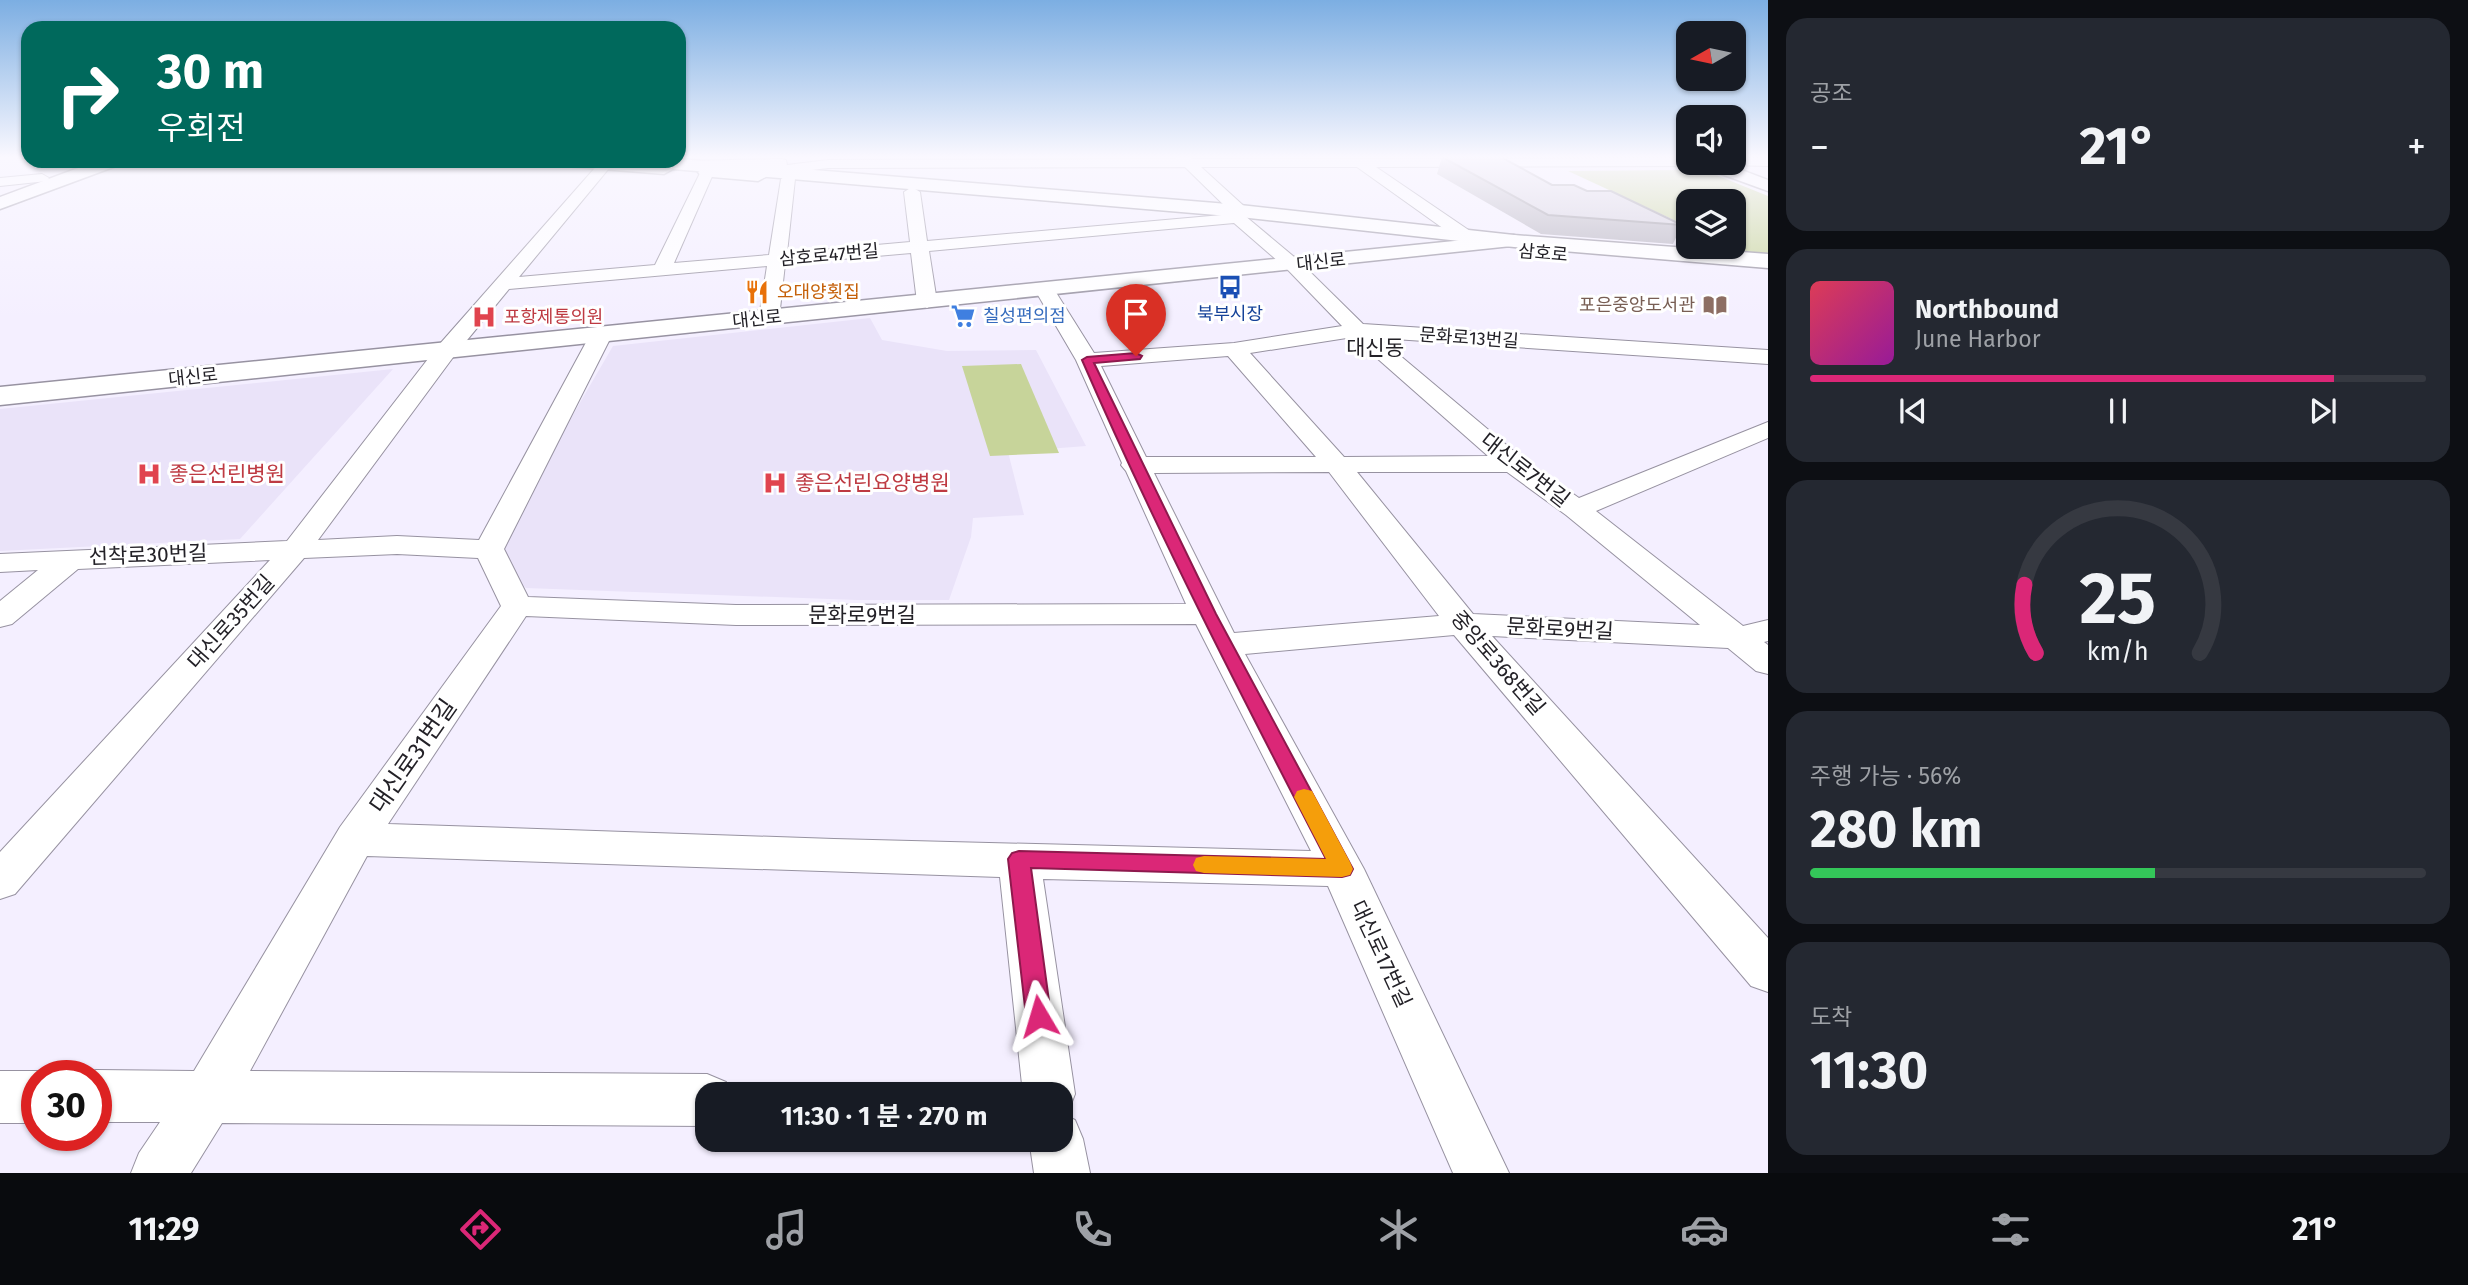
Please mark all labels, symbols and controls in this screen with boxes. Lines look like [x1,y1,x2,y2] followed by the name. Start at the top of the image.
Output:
[1676,21,1746,91] north arrow
[1676,21,1746,259] map controls
[157,42,264,101] text: 30 m
[42,49,133,140] icon: right
[1810,79,1852,107] text: 공조
[1676,105,1746,175] button: sound
[157,109,245,147] text: 우회전
[2080,115,2157,178] text: 21°
[1810,124,1829,170] text: −
[2407,124,2426,170] text: +
[1676,189,1746,259] button: layers
[778,240,880,270] street label: 삼호로47번길
[1517,240,1569,266] street label: 삼호로
[1295,248,1347,276] street label: 대신로
[1216,273,1244,301] bus stop icon: 북부시장
[743,278,771,306] restaurant icon: 오대양횟집
[777,281,860,303] place label: 오대양횟집
[1106,284,1166,356] pin
[1701,291,1729,319] library icon: 포은중앙도서관
[1579,294,1695,316] place label: 포은중앙도서관
[1915,294,2059,325] text: Northbound
[1117,295,1155,333] icon: arrive
[949,302,977,330] supermarket icon: 칠성편의점
[470,303,498,331] hospital icon: 포항제통의원
[1197,303,1263,325] place label: 북부시장
[731,305,783,333] street label: 대신로
[983,305,1066,327] place label: 칠성편의점
[504,306,603,328] place label: 포항제통의원
[1419,324,1519,352] street label: 문화로13번길
[1915,325,2041,353] text: June Harbor
[1346,335,1404,361] district label: 대신동
[167,363,219,391] street label: 대신로
[1894,392,1932,430] icon: previous
[2099,392,2137,430] icon: pause
[2304,392,2342,430] icon: next
[1475,427,1575,513] street label: 대신로7번길
[135,460,163,488] hospital icon: 좋은선린병원
[169,461,285,487] place label: 좋은선린병원
[761,469,789,497] hospital icon: 좋은선린요양병원
[795,470,950,496] place label: 좋은선린요양병원
[88,540,208,570] street label: 선착로30번길
[2080,555,2156,642] text: 25
[182,570,280,674] street label: 대신로35번길
[808,602,916,628] street label: 문화로9번길
[1446,605,1550,721] street label: 중앙로368번길
[1506,613,1614,645] street label: 문화로9번길
[2087,636,2149,666] text: km/h
[364,694,462,818] street label: 대신로31번길
[1810,762,1961,790] text: 주행 가능 · 56%
[1810,798,1982,861] text: 280 km
[1345,896,1417,1012] street label: 대신로17번길
[1002,979,1076,1053] position arrow
[1810,1003,1852,1031] text: 도착
[1810,1039,1928,1102] text: 11:30
[21,1060,112,1151] speed limit sign: 30
[781,1101,987,1132] text: 11:30 · 1 분 · 270 m
[456,1205,505,1254] icon: directions
[762,1205,811,1254] icon: music
[1068,1205,1117,1254] icon: phone
[1374,1205,1423,1254] icon: climate
[1680,1205,1729,1254] icon: car
[1986,1205,2035,1254] icon: filters
[128,1210,199,1248] text: 11:29
[2292,1210,2339,1248] text: 21°

